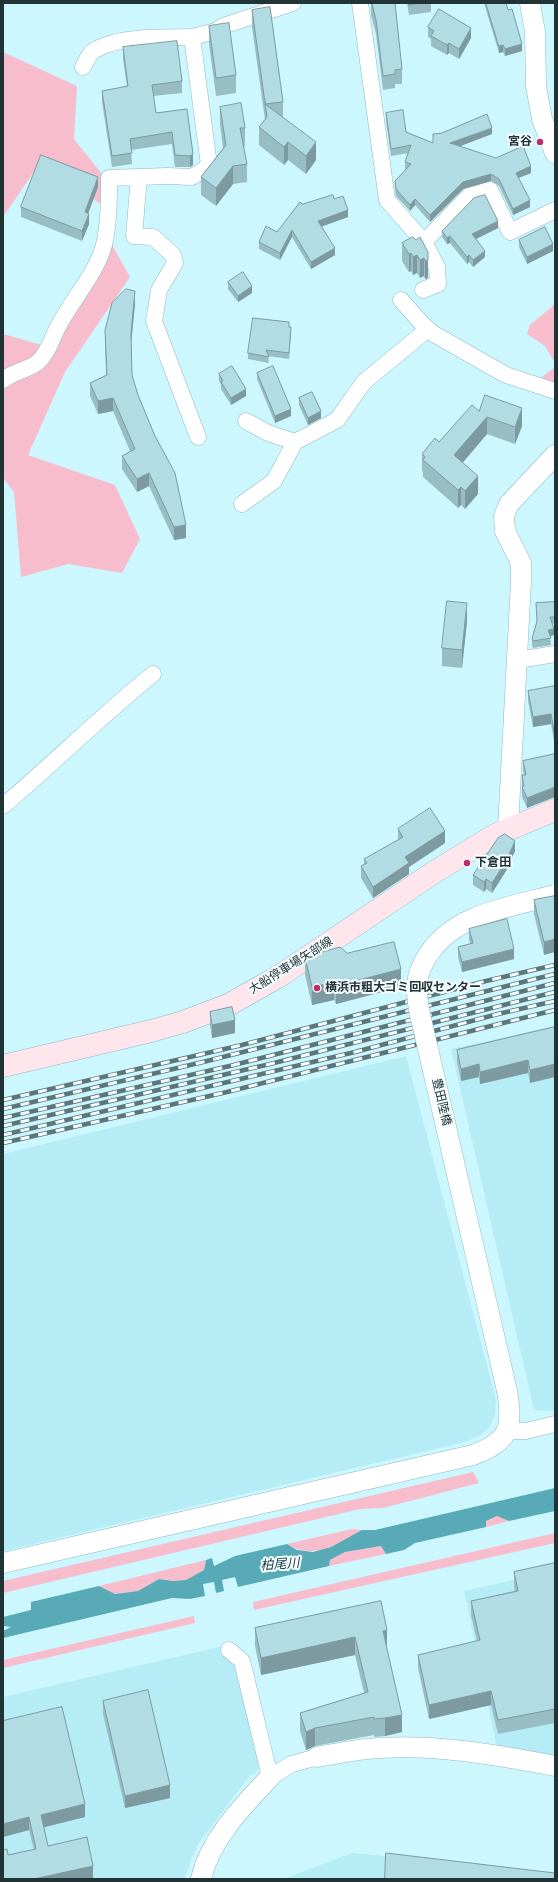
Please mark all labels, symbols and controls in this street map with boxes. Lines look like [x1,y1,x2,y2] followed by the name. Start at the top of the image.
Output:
[508,135,532,149] place label: 宮谷
[535,137,545,147] marker: 宮谷
[475,856,511,870] place label: 下倉田
[462,858,472,868] marker: 下倉田
[246,934,336,998] street label: 大船停車場矢部線
[325,981,481,995] place label: 横浜市粗大ゴミ回収センター
[312,983,322,993] marker: 横浜市粗大ゴミ回収センター
[429,1077,453,1127] street label: 豊田陸橋
[260,1556,300,1574] water label: 柏尾川

